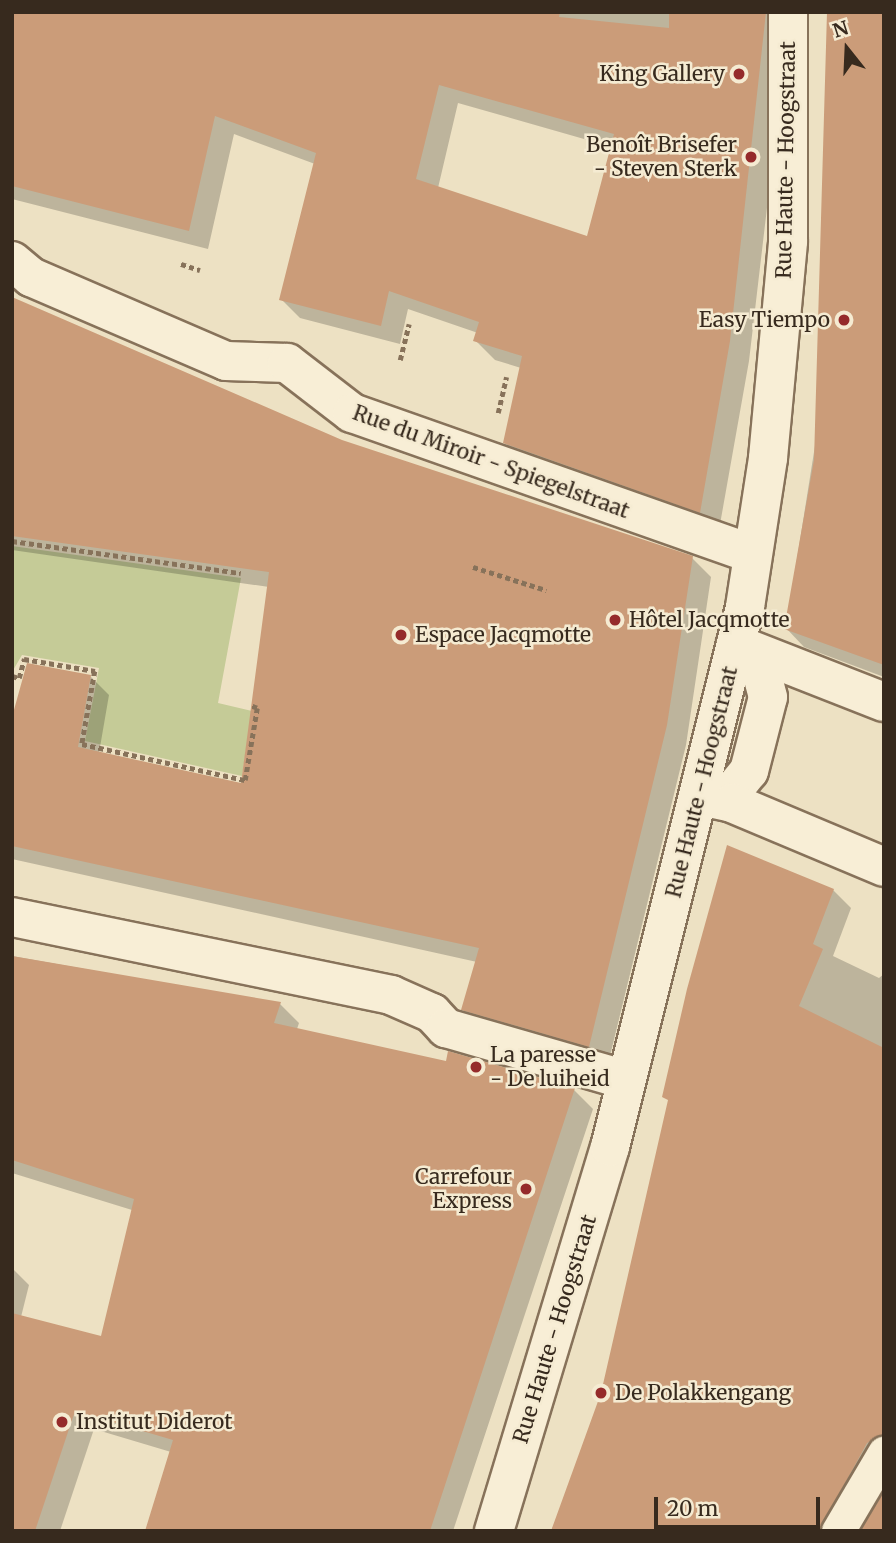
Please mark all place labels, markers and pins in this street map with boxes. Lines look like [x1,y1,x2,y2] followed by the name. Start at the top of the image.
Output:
[599,61,725,87] place label: King Gallery
[731,66,747,82] marker: King Gallery
[586,132,737,182] place label: Benoît Brisefer - Steven Sterk
[743,149,759,165] marker: Benoît Brisefer - Steven Sterk
[699,307,830,333] place label: Easy Tiempo
[836,312,852,328] marker: Easy Tiempo
[629,607,789,633] place label: Hôtel Jacqmotte
[607,612,623,628] marker: Hôtel Jacqmotte
[415,622,591,648] place label: Espace Jacqmotte
[393,627,409,643] marker: Espace Jacqmotte
[490,1042,610,1092] place label: La paresse - De luiheid
[468,1059,484,1075] marker: La paresse - De luiheid
[415,1164,512,1214] place label: Carrefour Express
[518,1181,534,1197] marker: Carrefour Express
[615,1380,791,1406] place label: De Polakkengang
[593,1385,609,1401] marker: De Polakkengang
[76,1409,232,1435] place label: Institut Diderot
[54,1414,70,1430] marker: Institut Diderot

